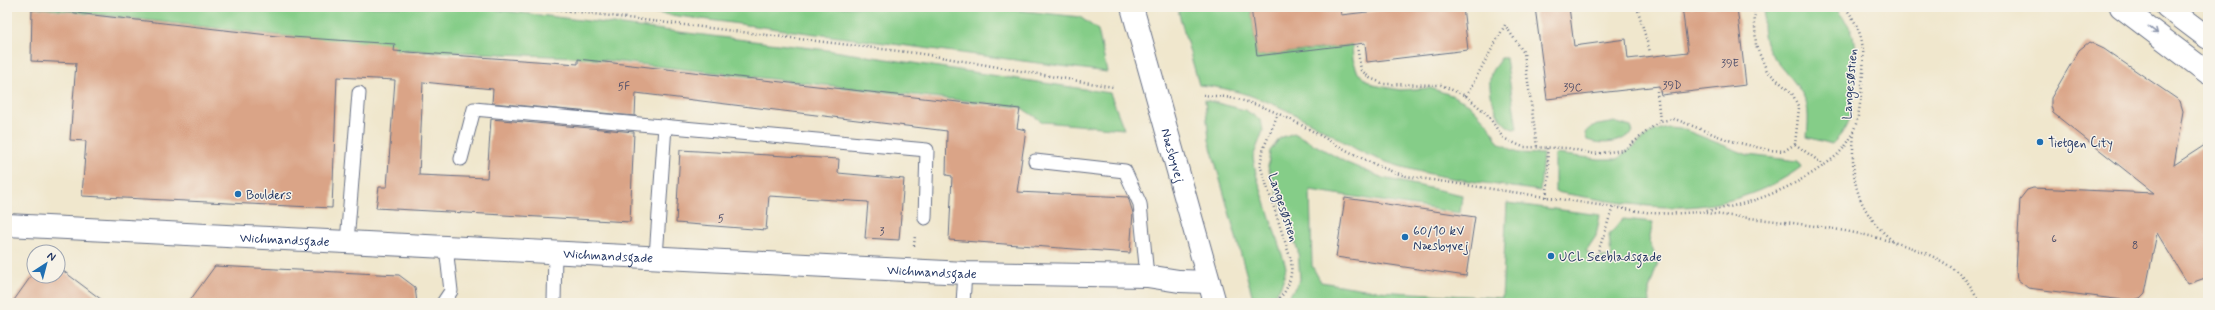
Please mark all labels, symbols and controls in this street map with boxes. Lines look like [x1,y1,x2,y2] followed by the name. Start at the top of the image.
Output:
[2147,26,2158,34] one-way arrow
[1839,48,1863,120] street label: Langesøstien
[1721,57,1740,71] house number: 39E
[1662,79,1682,93] house number: 39D
[618,80,630,94] house number: 5F
[1563,81,1583,95] house number: 39C
[1156,127,1188,185] street label: Næsbyvej
[2048,135,2113,153] place label: Tietgen City
[2035,137,2045,147] marker: Tietgen City
[1263,171,1302,244] street label: Langesøstien
[246,187,292,204] place label: Boulders
[233,189,243,199] marker: Boulders
[718,212,725,226] house number: 5
[1413,223,1469,255] place label: 60/10 kV Næsbyvej
[880,225,885,239] house number: 3
[239,230,330,252] street label: Wichmandsgade
[1400,232,1410,242] marker: 60/10 kV Næsbyvej
[2051,232,2057,246] house number: 6
[2132,239,2138,253] house number: 8
[26,244,66,284] north arrow
[563,246,654,268] street label: Wichmandsgade
[44,249,58,265] text: N
[1559,249,1662,268] place label: UCL Seebladsgade
[1546,251,1556,261] marker: UCL Seebladsgade
[886,262,977,285] street label: Wichmandsgade

